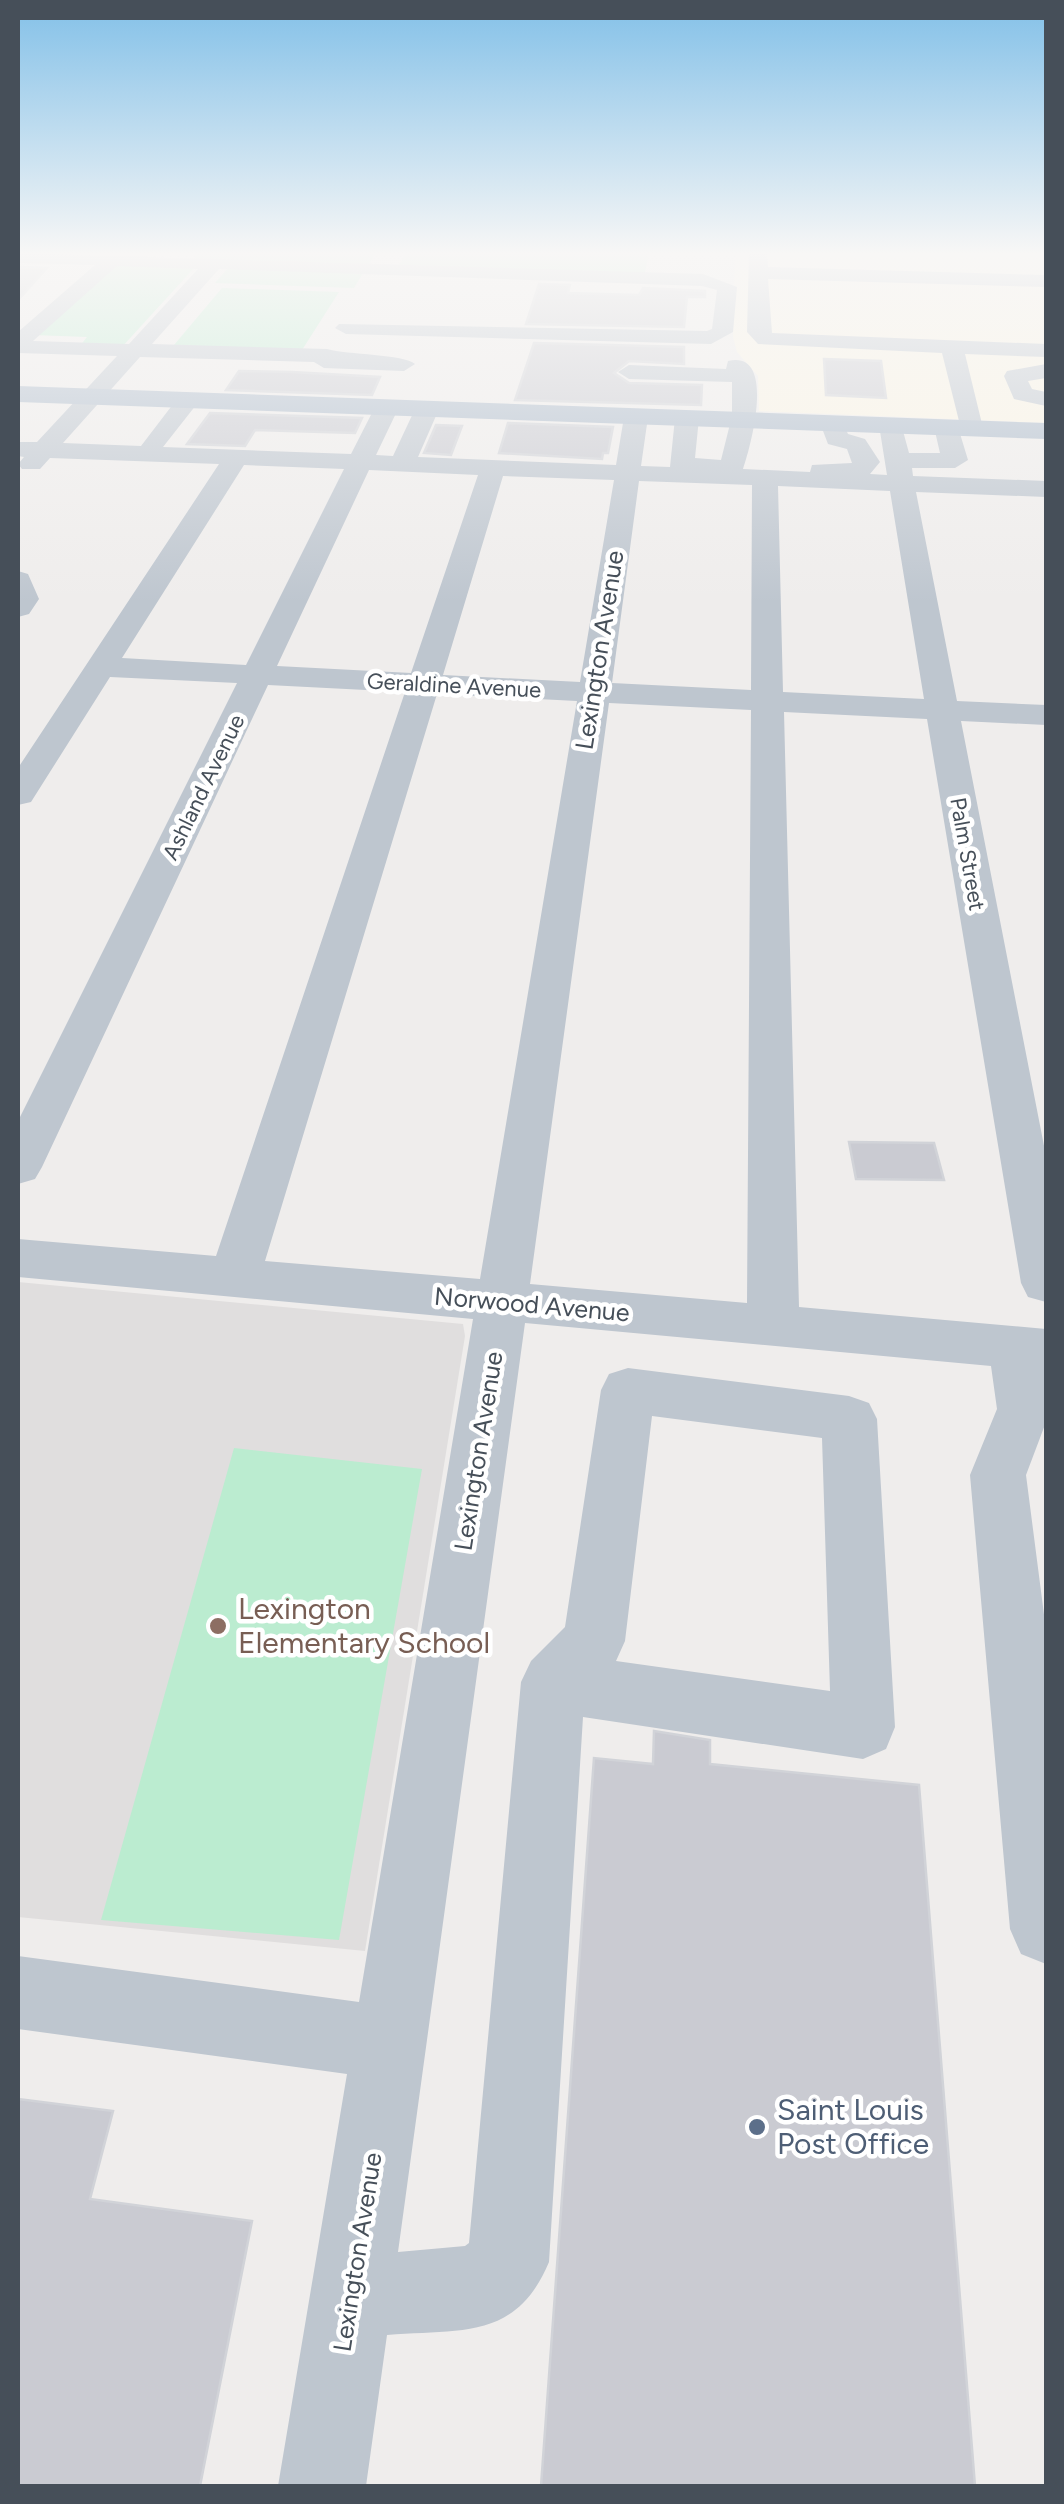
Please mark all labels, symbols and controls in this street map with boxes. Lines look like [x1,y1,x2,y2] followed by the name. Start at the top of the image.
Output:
[568,548,630,752] street label: Lexington Avenue
[366,667,542,704] street label: Geraldine Avenue
[157,710,250,864] street label: Ashland Avenue
[944,795,991,913] street label: Palm Street
[433,1281,631,1327] street label: Norwood Avenue
[447,1349,509,1553] street label: Lexington Avenue
[238,1590,490,1661] place label: Lexington Elementary School
[207,1615,229,1637] marker: Lexington Elementary School
[777,2091,929,2162] place label: Saint Louis Post Office
[746,2116,768,2138] marker: Saint Louis Post Office
[326,2150,388,2354] street label: Lexington Avenue

